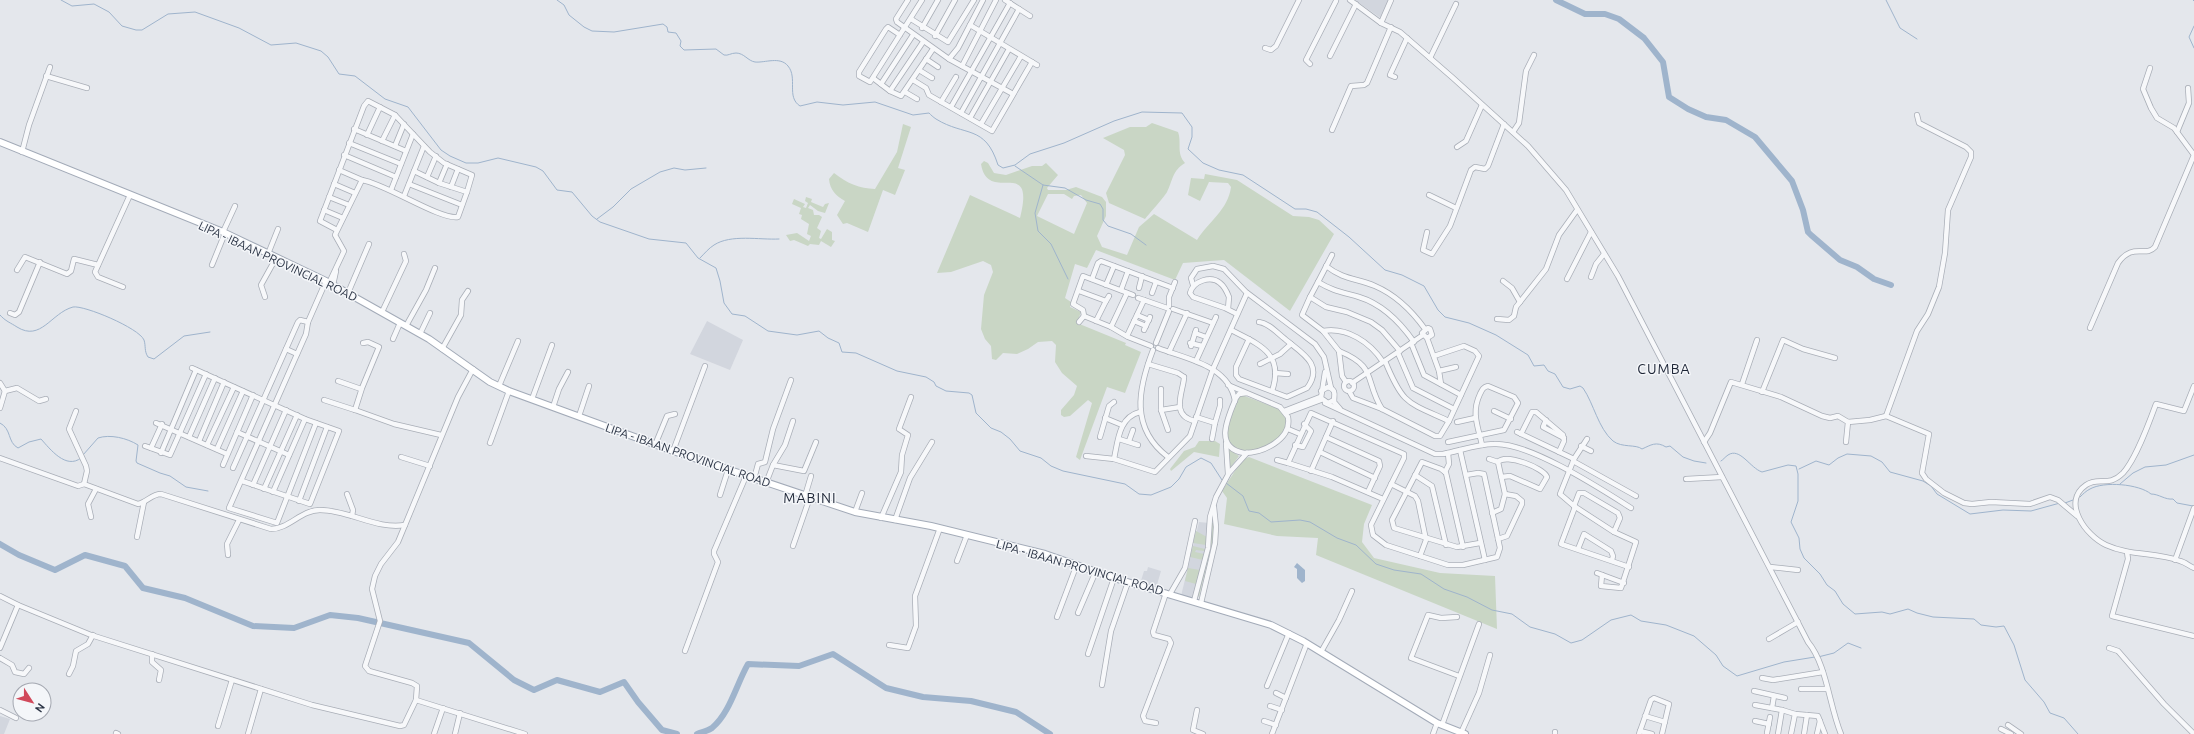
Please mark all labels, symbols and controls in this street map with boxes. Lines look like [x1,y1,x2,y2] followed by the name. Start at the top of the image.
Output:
[197,218,359,304] street label: LIPA - IBAAN PROVINCIAL ROAD
[1637,361,1691,377] district label: CUMBA
[604,421,772,489] street label: LIPA - IBAAN PROVINCIAL ROAD
[783,490,837,506] district label: MABINI
[995,537,1165,597] street label: LIPA - IBAAN PROVINCIAL ROAD
[12,682,52,722] north arrow
[33,701,47,715] text: N

